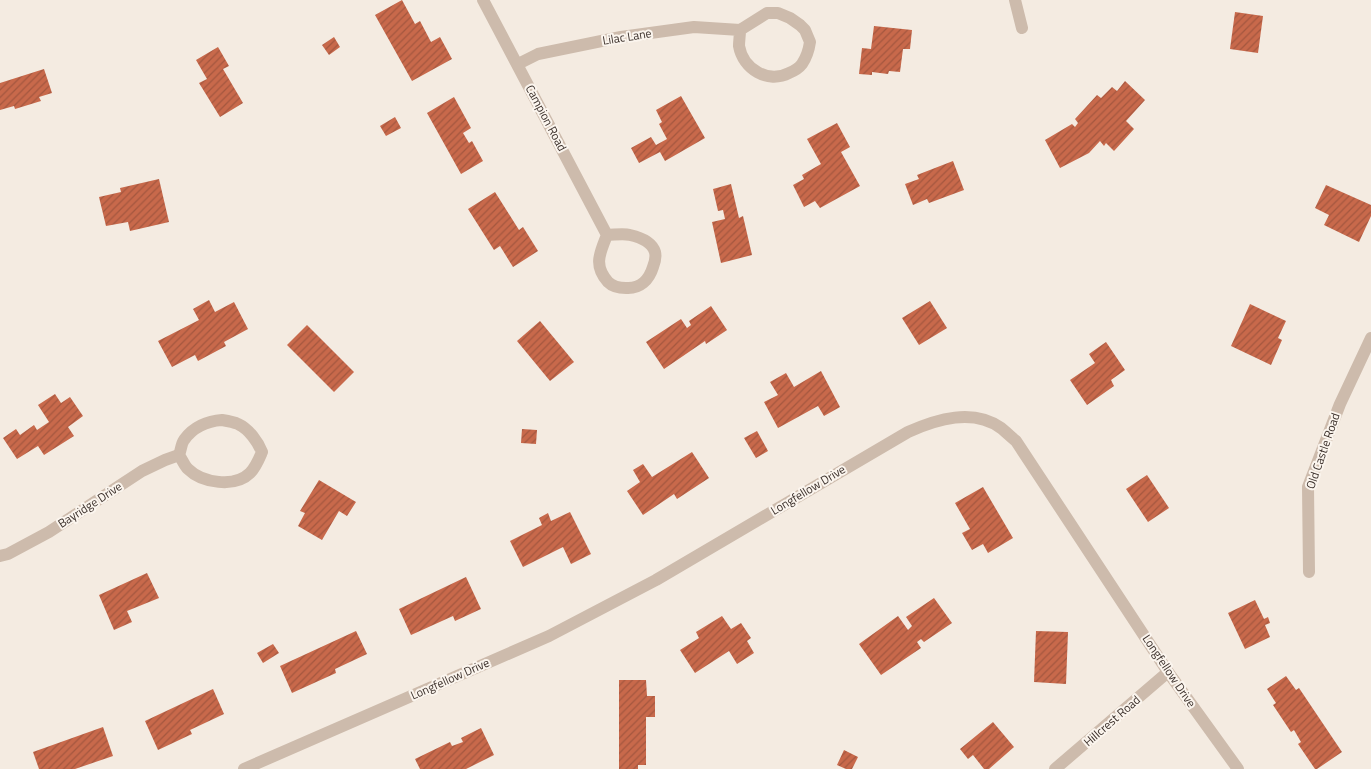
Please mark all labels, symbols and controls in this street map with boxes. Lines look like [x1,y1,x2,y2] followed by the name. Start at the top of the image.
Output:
[601,23,653,50] street label: Lilac Lane
[521,81,572,154] street label: Campion Road
[1301,410,1344,491] street label: Old Castle Road
[767,460,849,519] street label: Longfellow Drive
[54,477,126,533] street label: Bayridge Drive
[1138,630,1201,711] street label: Longfellow Drive
[407,653,492,704] street label: Longfellow Drive
[1079,690,1144,751] street label: Hillcrest Road

